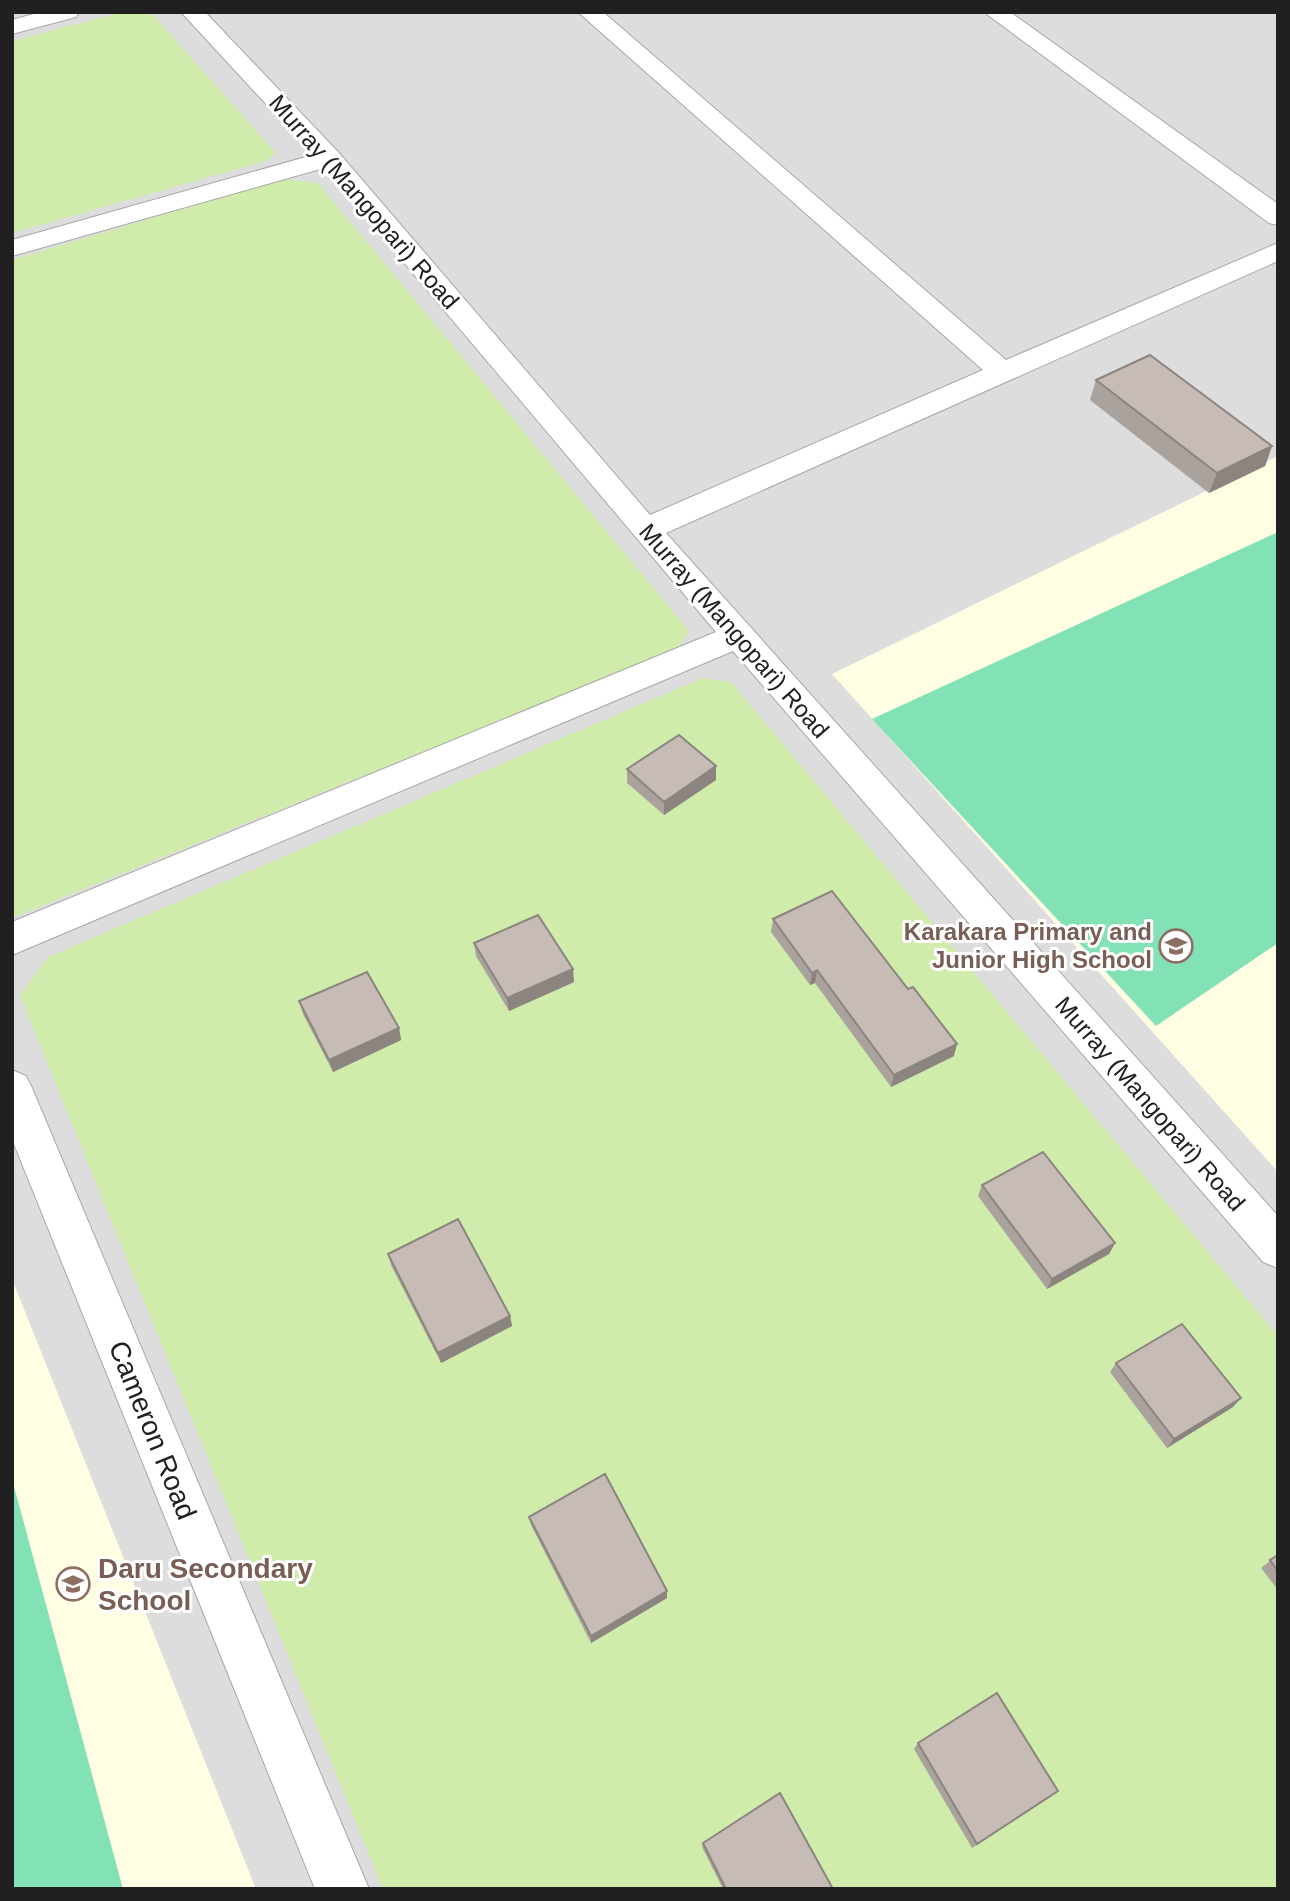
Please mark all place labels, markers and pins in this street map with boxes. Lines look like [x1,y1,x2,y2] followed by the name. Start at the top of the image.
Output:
[904,918,1152,973] place label: Karakara Primary and Junior High School
[1157,927,1195,965] school or university icon: Karakara Primary and Junior High School
[98,1553,313,1616] place label: Daru Secondary School
[54,1565,92,1603] school or university icon: Daru Secondary School

